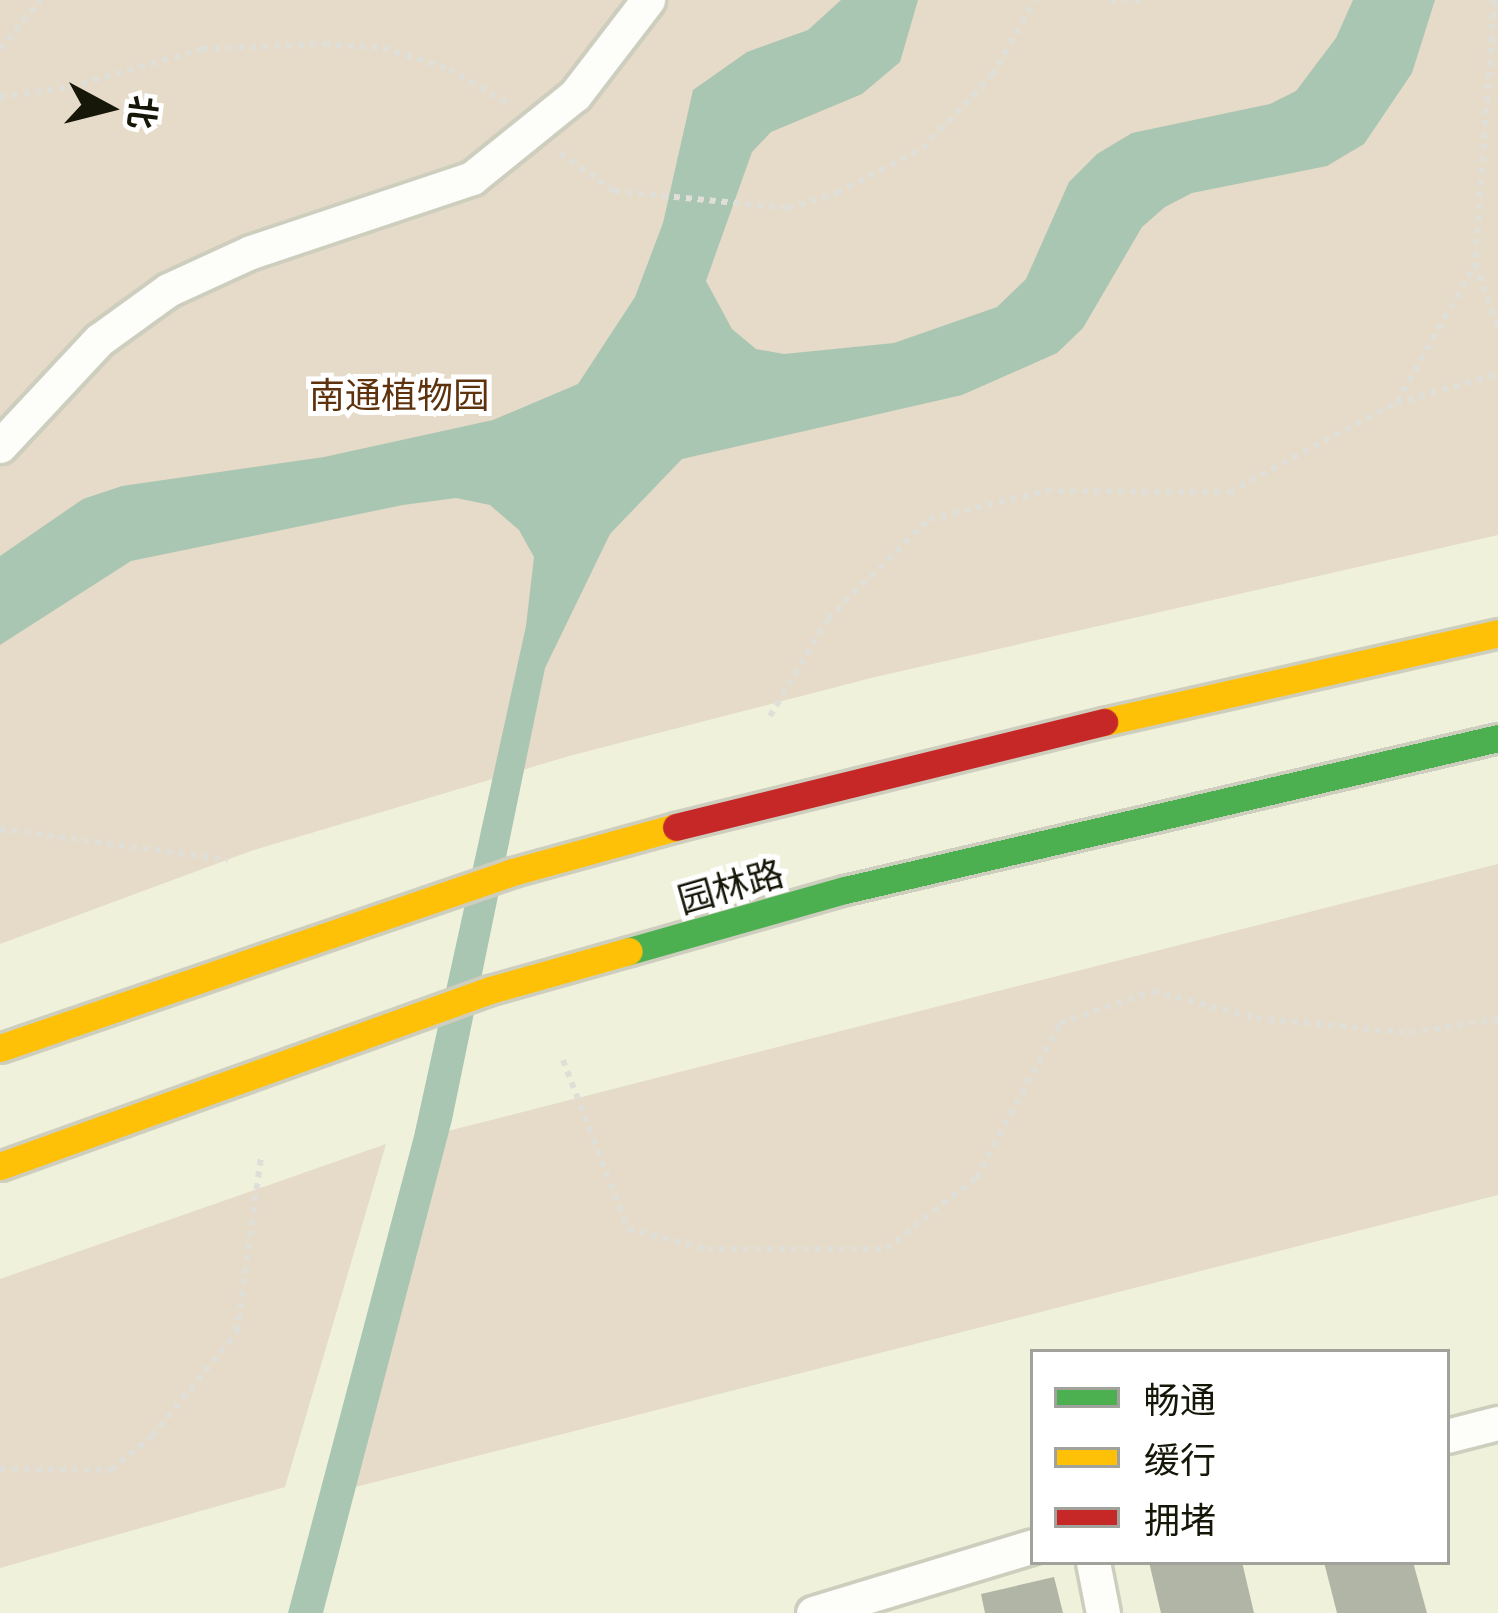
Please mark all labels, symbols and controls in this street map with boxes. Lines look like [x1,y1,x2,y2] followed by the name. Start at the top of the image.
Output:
[48,48,168,168] north arrow
[122,94,166,131] text: 北
[309,372,489,416] park label: 南通植物园
[672,849,788,921] street label: 园林路
[1030,1349,1450,1565] legend
[1144,1377,1216,1420] text: 畅通
[1144,1437,1216,1480] text: 缓行
[1144,1497,1216,1540] text: 拥堵

